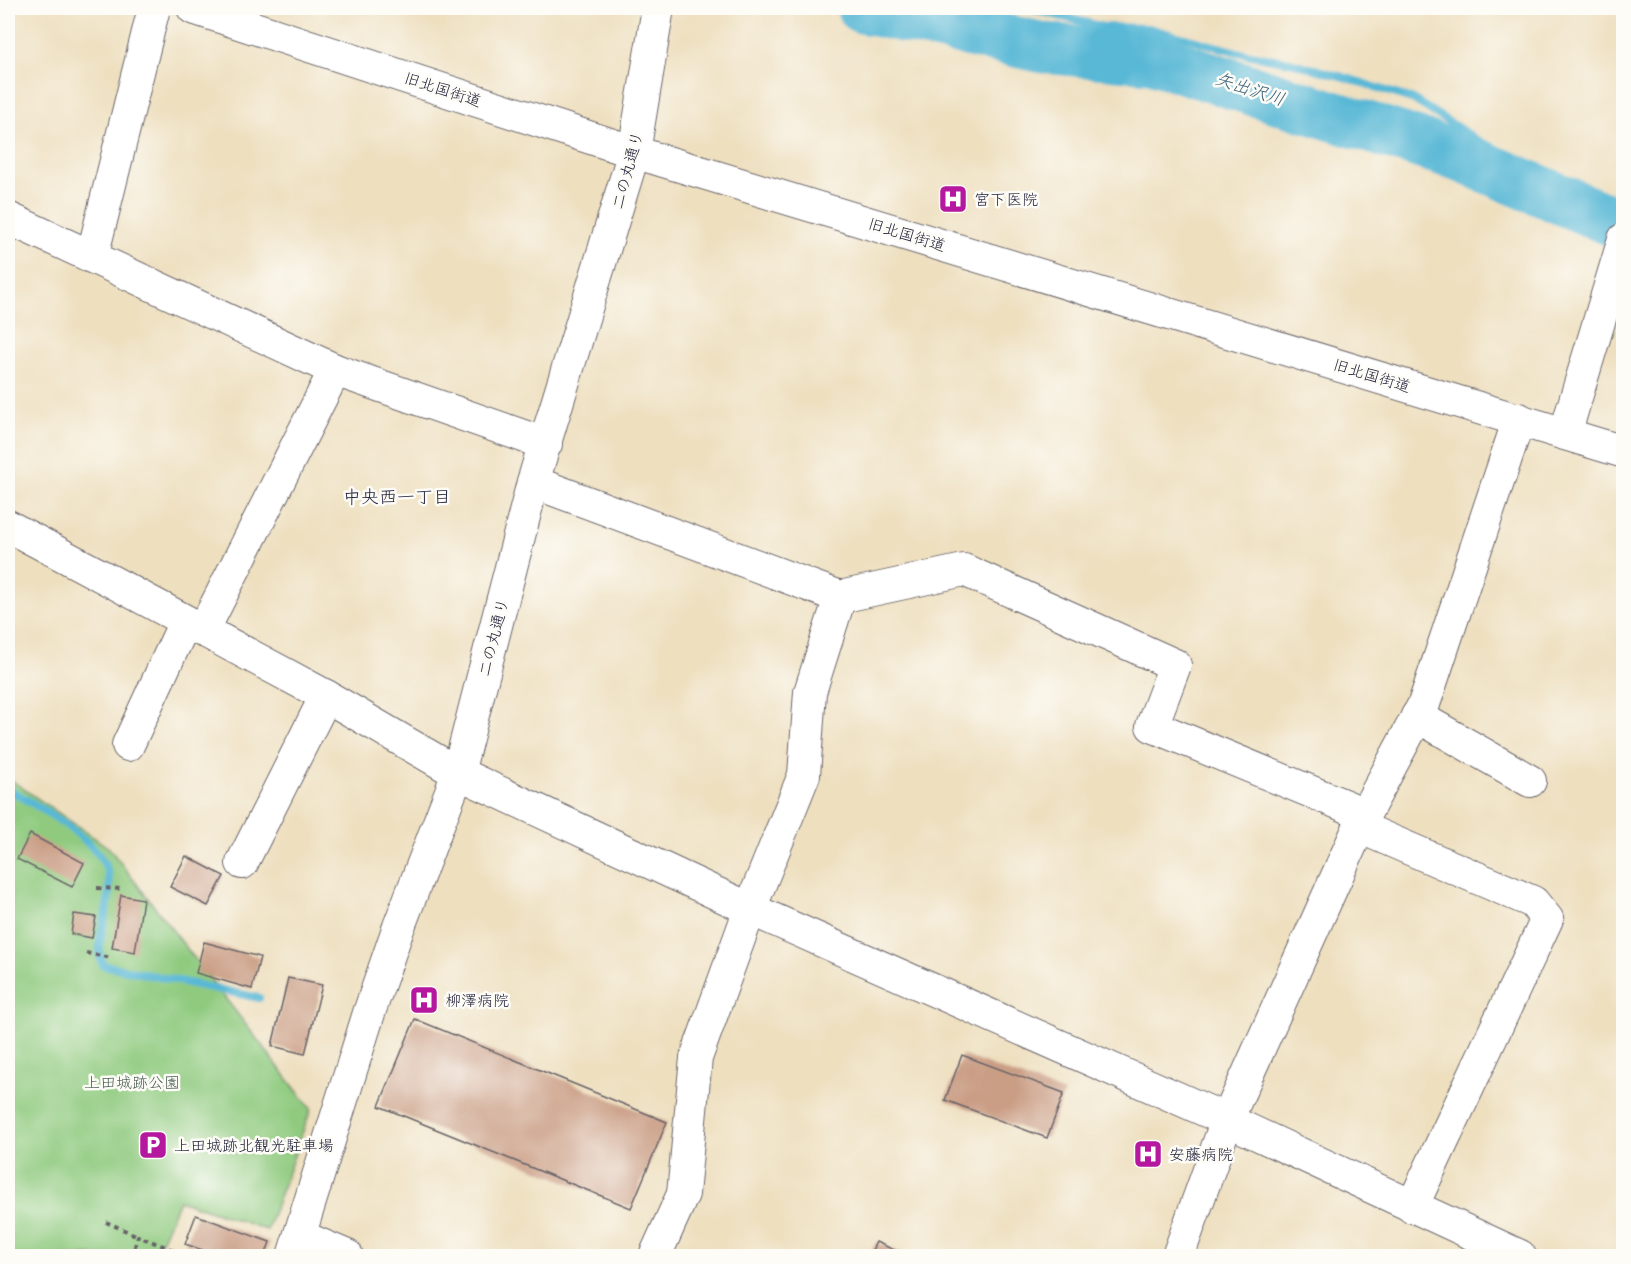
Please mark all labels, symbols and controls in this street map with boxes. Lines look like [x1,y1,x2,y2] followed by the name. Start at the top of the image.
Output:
[1212,68,1287,111] water label: 矢出沢川
[402,69,484,111] street label: 旧北国街道
[609,129,647,211] street label: 二の丸通り
[937,183,969,215] hospital icon: 宮下医院
[974,191,1038,209] place label: 宮下医院
[866,215,948,255] street label: 旧北国街道
[1331,356,1413,396] street label: 旧北国街道
[343,487,451,508] district label: 中央西一丁目
[476,596,512,678] street label: 二の丸通り
[408,984,440,1016] hospital icon: 柳澤病院
[445,992,509,1010] place label: 柳澤病院
[84,1074,180,1092] park label: 上田城跡公園
[137,1129,169,1161] parking icon: 上田城跡北観光駐車場
[174,1137,334,1155] place label: 上田城跡北観光駐車場
[1132,1138,1164,1170] hospital icon: 安藤病院
[1169,1146,1233,1164] place label: 安藤病院

